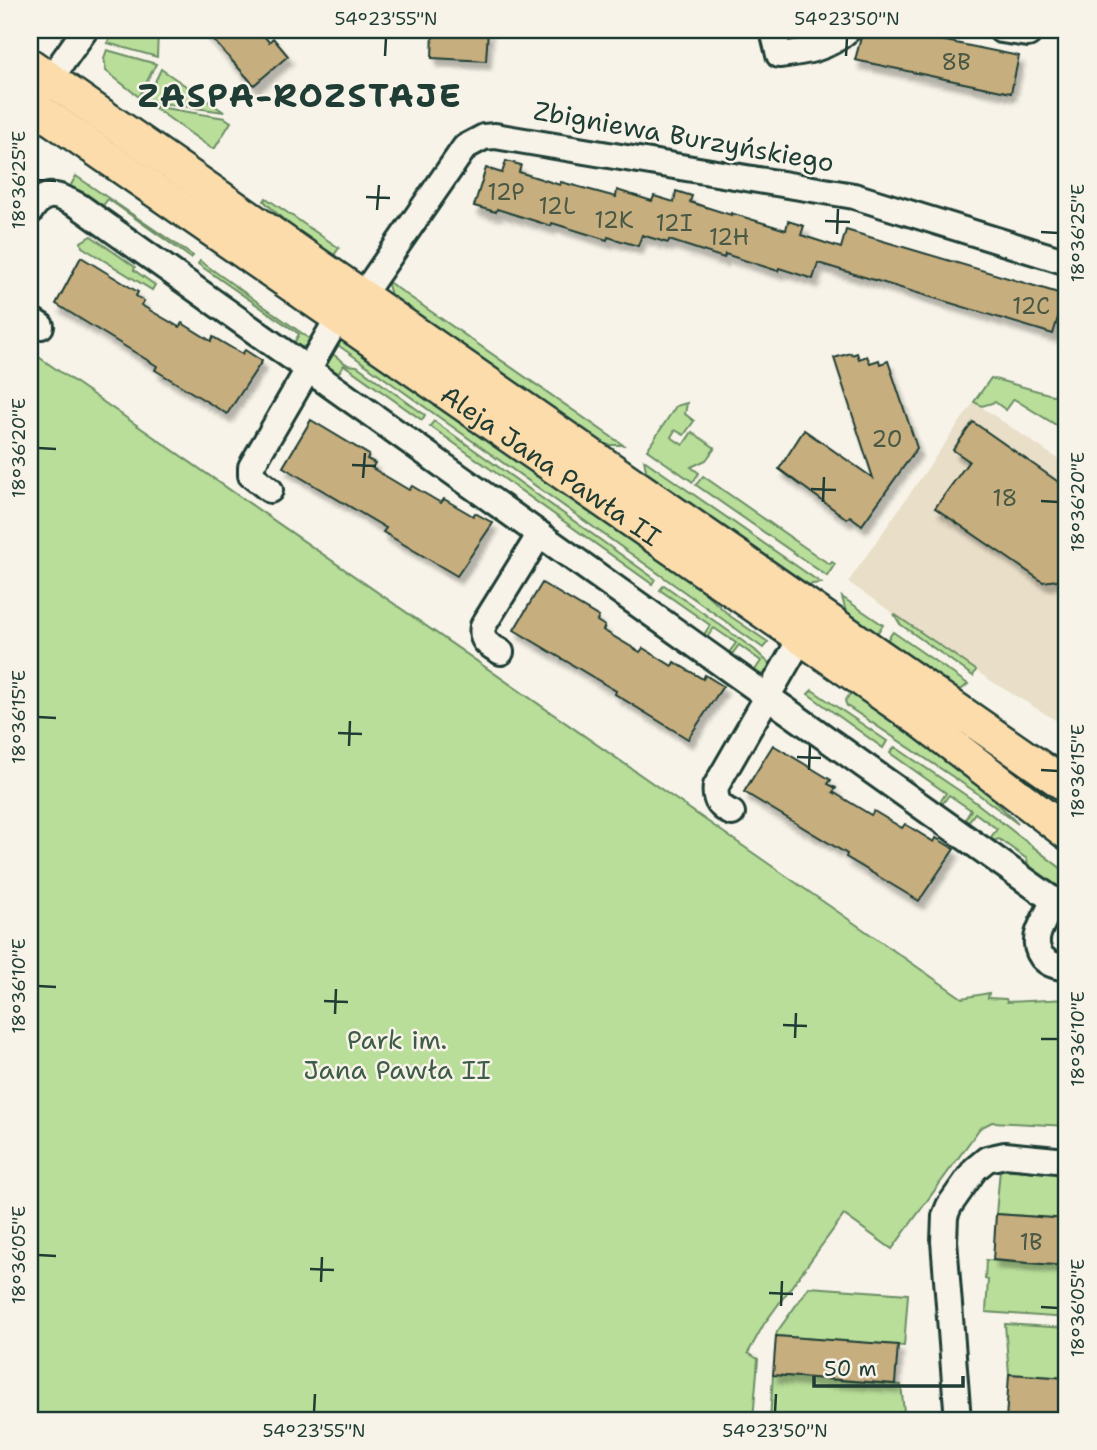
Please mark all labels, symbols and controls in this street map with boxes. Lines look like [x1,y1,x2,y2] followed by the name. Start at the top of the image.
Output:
[334,7,438,31] text: 54°23'55"N
[794,7,900,31] text: 54°23'50"N
[941,47,971,77] house number: 8B
[137,73,463,118] district label: ZASPA-ROZSTAJE
[531,92,837,180] street label: Zbigniewa Burzyńskiego
[7,131,31,229] text: 18°36'25"E
[487,177,525,207] house number: 12P
[1066,184,1090,282] text: 18°36'25"E
[538,191,576,221] house number: 12L
[594,205,634,235] house number: 12K
[655,208,693,238] house number: 12I
[709,222,749,252] house number: 12H
[1012,291,1050,321] house number: 12C
[434,376,668,553] street label: Aleja Jana Pawła II
[7,398,31,498] text: 18°36'20"E
[871,424,903,454] house number: 20
[1066,452,1090,552] text: 18°36'20"E
[992,483,1018,513] house number: 18
[7,670,31,764] text: 18°36'15"E
[1066,724,1090,818] text: 18°36'15"E
[7,938,31,1034] text: 18°36'10"E
[1066,991,1090,1087] text: 18°36'10"E
[303,1022,491,1087] park label: Park im. Jana Pawła II
[7,1206,31,1304] text: 18°36'05"E
[1019,1227,1043,1257] house number: 1B
[1066,1259,1090,1357] text: 18°36'05"E
[814,1345,962,1389] scale bar
[824,1355,877,1383] text: 50 m
[262,1419,366,1443] text: 54°23'55"N
[722,1419,828,1443] text: 54°23'50"N

